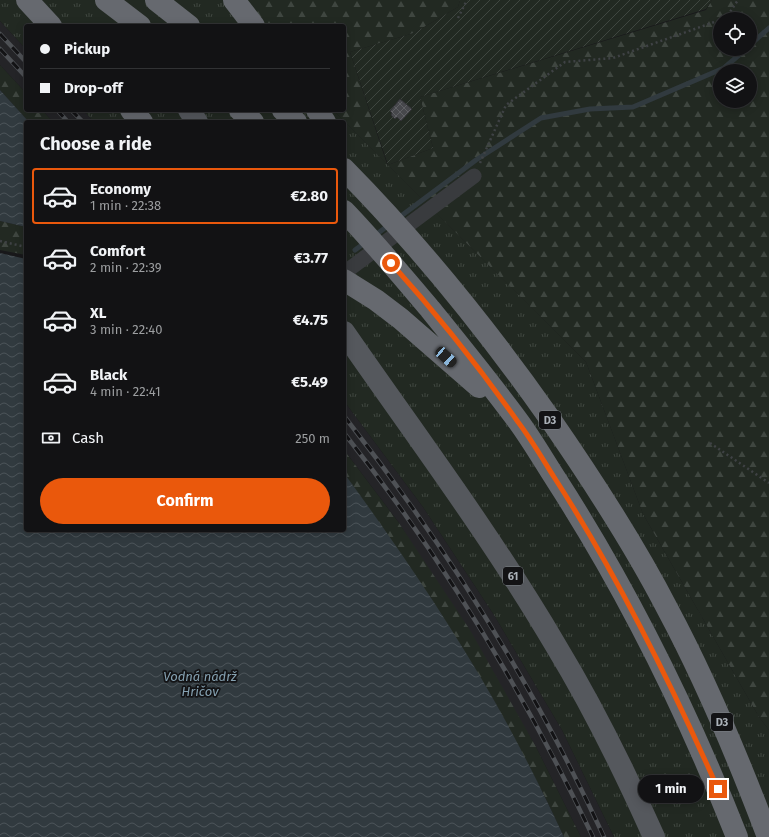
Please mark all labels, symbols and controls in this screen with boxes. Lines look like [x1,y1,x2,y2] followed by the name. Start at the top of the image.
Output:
[713,12,757,108] map controls
[713,12,757,56] button: locate
[64,40,110,58] text: Pickup
[713,64,757,108] button: layers
[64,79,123,97] text: Drop-off
[40,133,152,155] text: Choose a ride
[42,178,78,214] icon: car
[90,180,151,198] text: Economy
[290,187,328,205] text: €2.80
[90,198,161,213] text: 1 min · 22:38
[42,240,78,276] icon: car
[90,242,146,260] text: Comfort
[294,249,328,267] text: €3.77
[382,254,400,272] route start
[90,260,162,275] text: 2 min · 22:39
[42,302,78,338] icon: car
[90,304,106,322] text: XL
[293,311,328,329] text: €4.75
[90,322,162,337] text: 3 min · 22:40
[433,345,459,369] car
[42,364,78,400] icon: car
[90,366,127,384] text: Black
[291,373,328,391] text: €5.49
[90,384,161,399] text: 4 min · 22:41
[539,411,561,429] road number: D3
[40,427,62,449] icon: cash
[72,429,104,447] text: Cash
[295,431,330,446] text: 250 m
[40,478,330,524] button: Confirm
[503,567,523,585] road number: 61
[163,669,237,699] water label: Vodná nádrž Hričov
[711,713,733,731] road number: D3
[638,775,704,803] callout: 1 min
[709,780,727,798] route end
[655,781,687,796] text: 1 min

